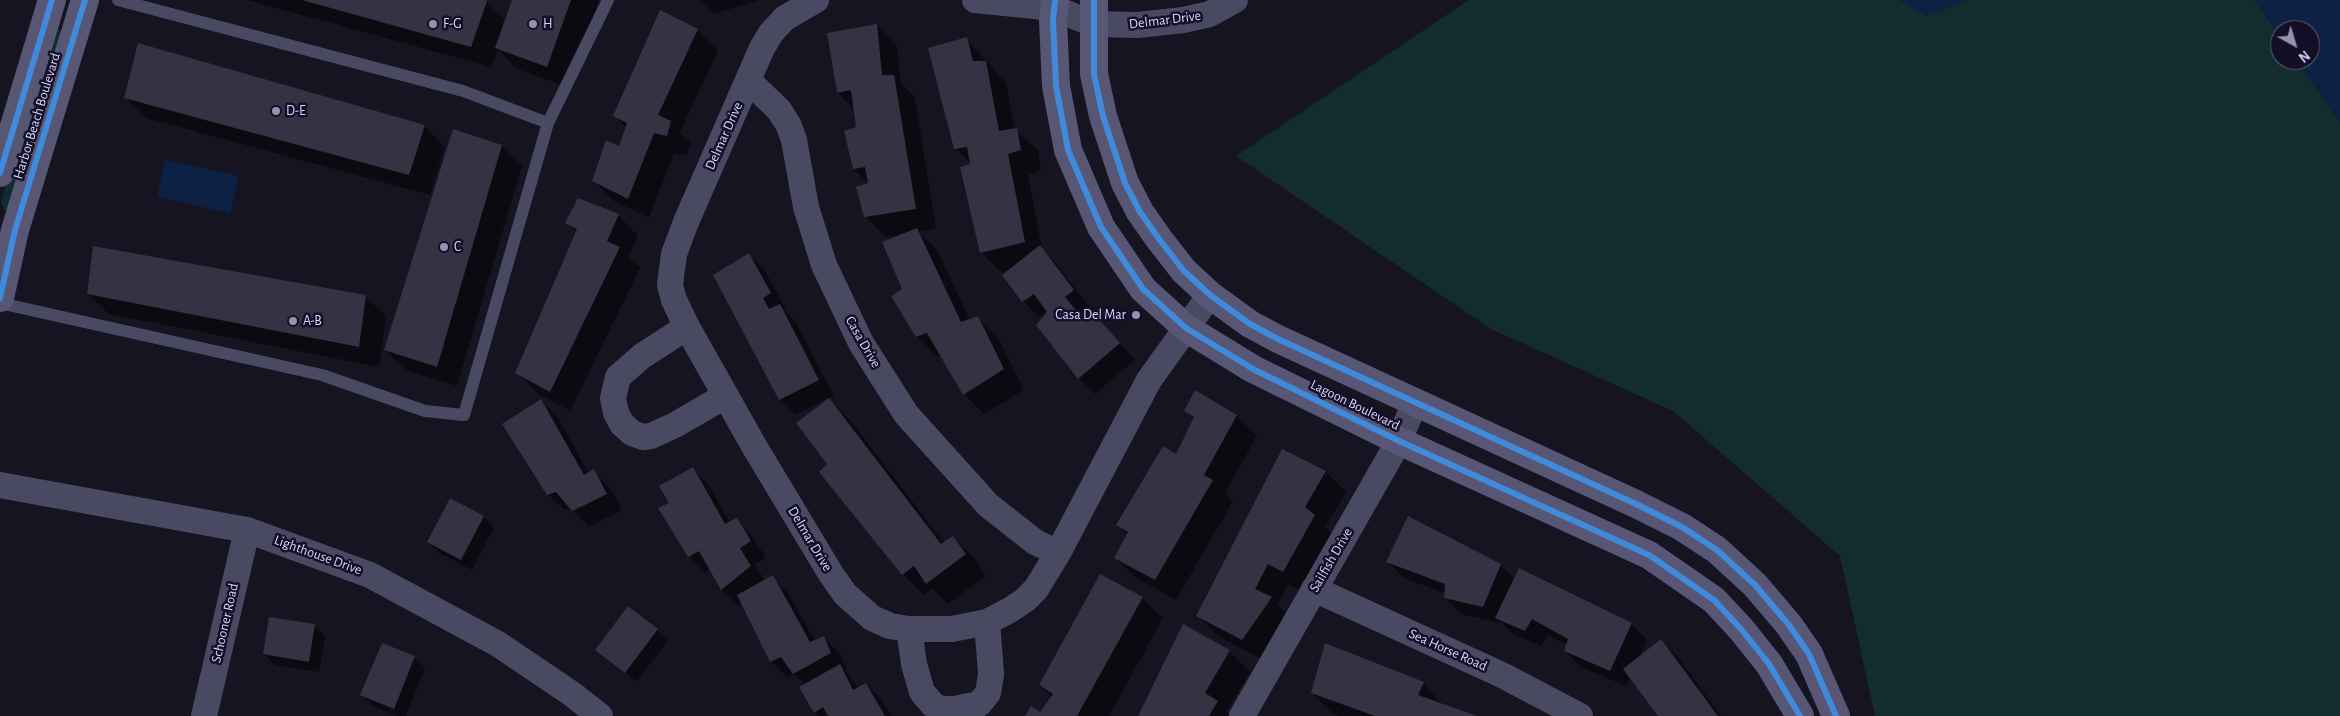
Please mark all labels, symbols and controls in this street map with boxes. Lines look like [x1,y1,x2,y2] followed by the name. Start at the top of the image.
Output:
[1128,7,1202,33] street label: Delmar Drive
[443,16,462,32] place label: F-G
[543,16,553,32] place label: H
[427,18,439,30] marker: F-G
[527,18,539,30] marker: H
[2270,20,2320,70] north arrow
[2296,47,2312,64] text: N
[10,51,64,181] street label: Harbor Beach Boulevard
[702,99,746,173] street label: Delmar Drive
[286,103,306,119] place label: D-E
[270,105,282,117] marker: D-E
[454,239,461,255] place label: C
[438,241,450,253] marker: C
[1055,307,1126,323] place label: Casa Del Mar
[1130,309,1142,321] marker: Casa Del Mar
[303,313,322,329] place label: A-B
[842,313,884,371] street label: Casa Drive
[287,315,299,327] marker: A-B
[1308,376,1402,434] street label: Lagoon Boulevard
[784,504,836,574] street label: Delmar Drive
[1306,525,1356,595] street label: Sailfish Drive
[272,531,364,579] street label: Lighthouse Drive
[208,582,242,664] street label: Schooner Road
[1406,625,1490,675] street label: Sea Horse Road

